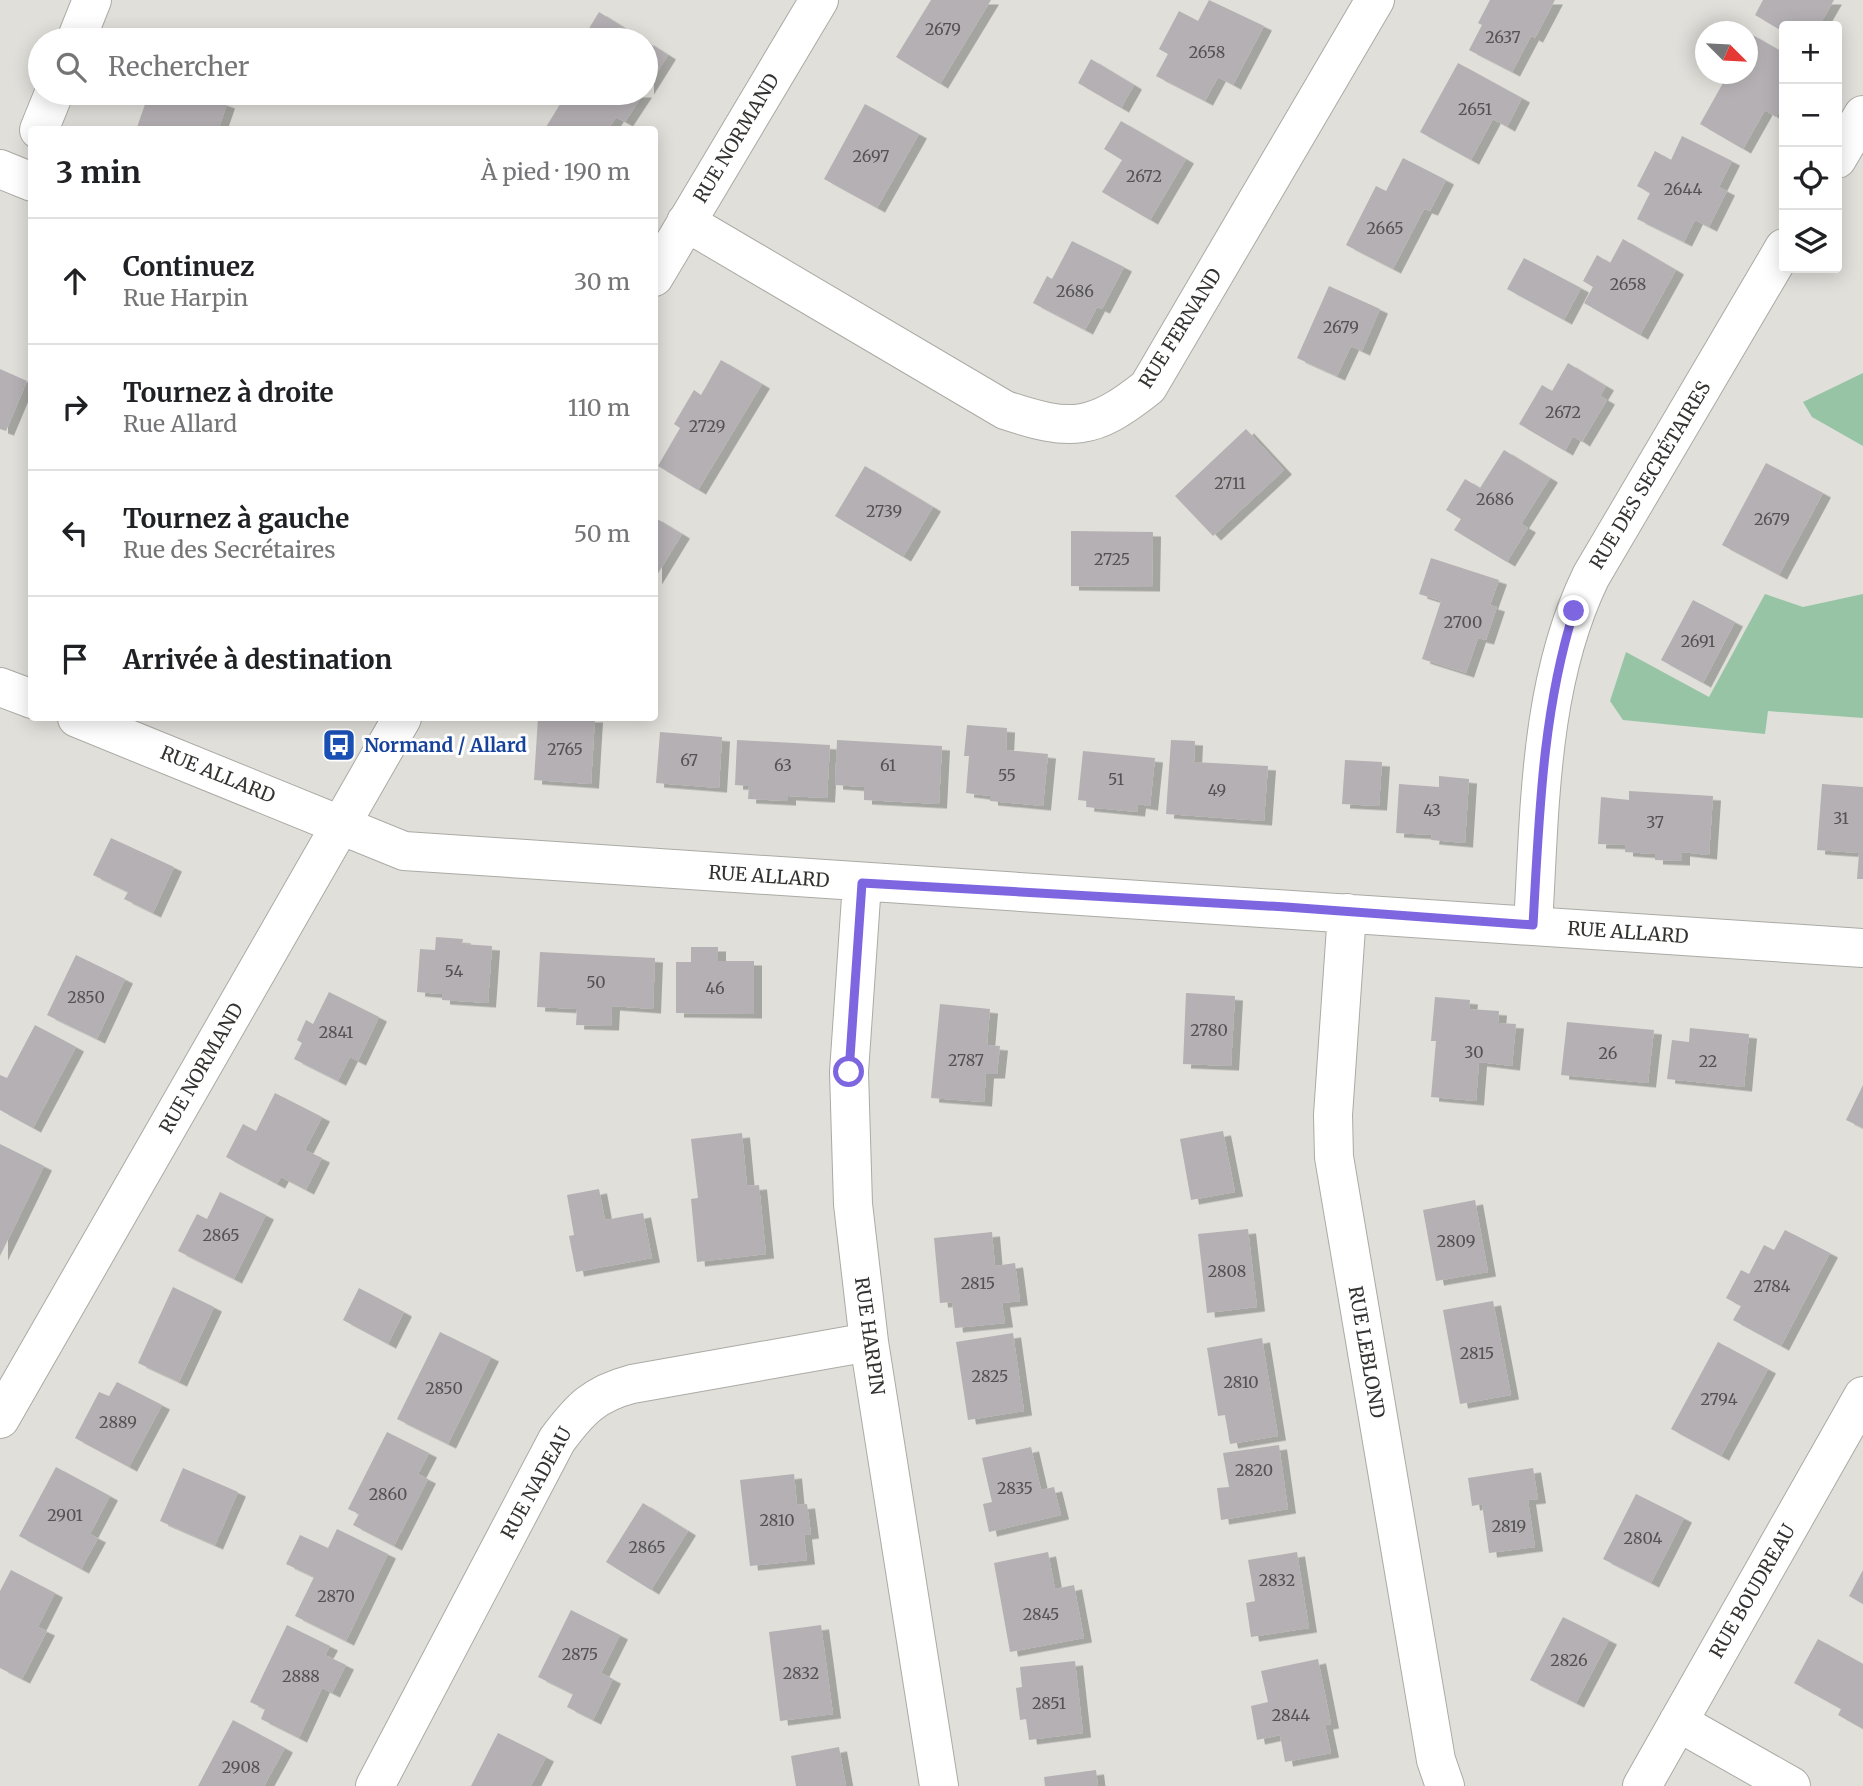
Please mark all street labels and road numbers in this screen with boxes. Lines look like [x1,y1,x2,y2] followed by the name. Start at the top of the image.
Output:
[688,69,784,207] street label: RUE NORMAND
[1133,263,1227,393] street label: RUE FERNAND
[1584,377,1716,573] street label: RUE DES SECRÉTAIRES
[157,740,279,808] street label: RUE ALLARD
[708,860,830,892] street label: RUE ALLARD
[1567,916,1689,948] street label: RUE ALLARD
[154,998,248,1138] street label: RUE NORMAND
[850,1275,890,1397] street label: RUE HARPIN
[1344,1284,1390,1420] street label: RUE LEBLOND
[495,1423,577,1543] street label: RUE NADEAU
[1704,1520,1800,1662] street label: RUE BOUDREAU

